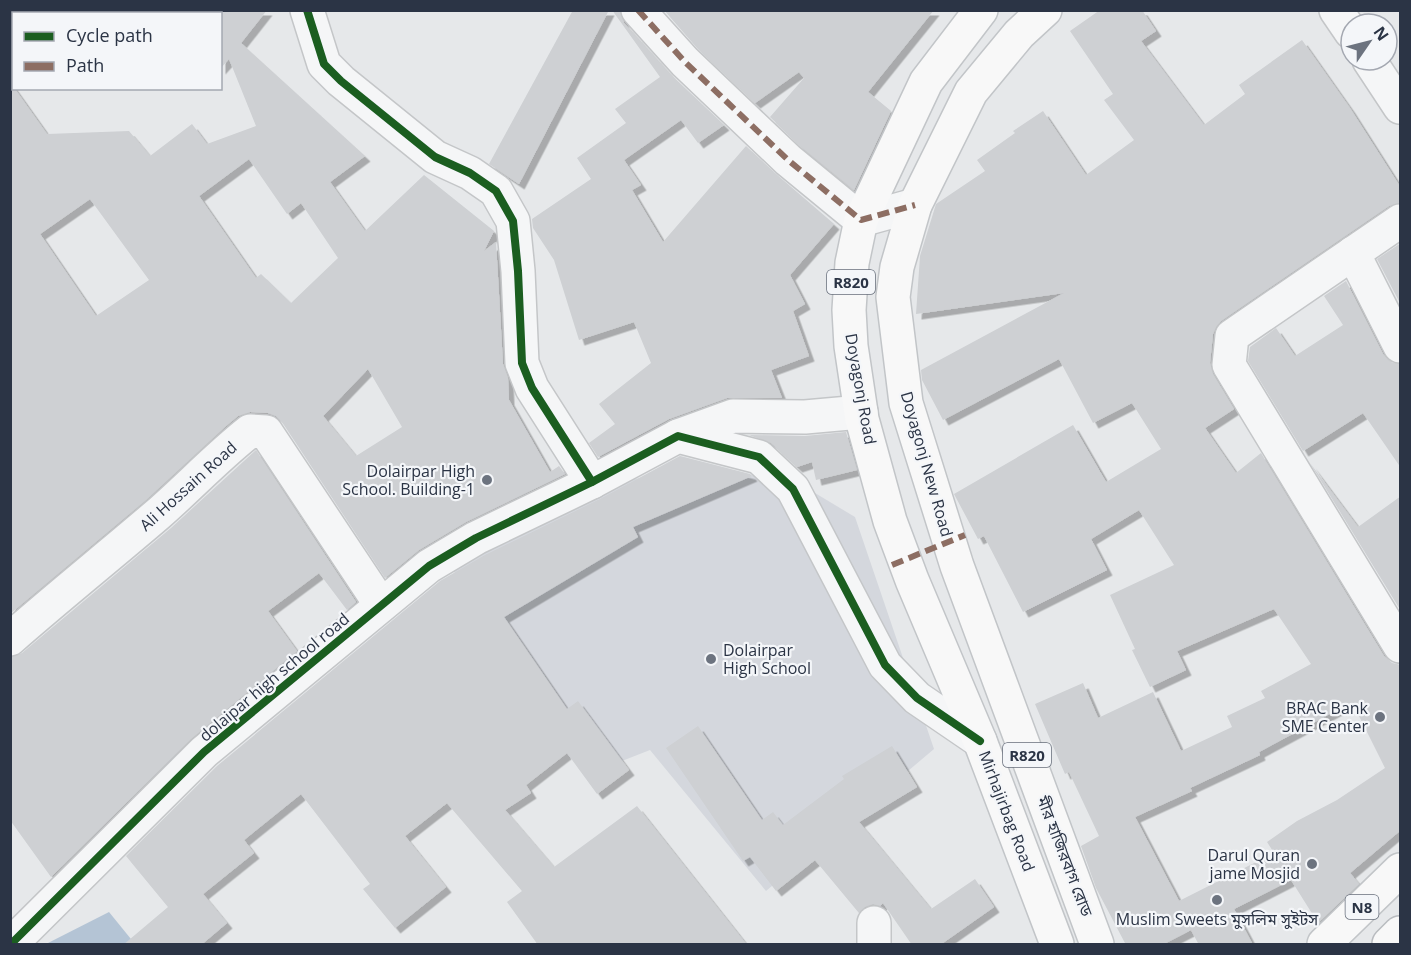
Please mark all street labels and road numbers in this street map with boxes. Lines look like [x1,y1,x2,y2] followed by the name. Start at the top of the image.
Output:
[827,270,875,294] road number: R820
[840,332,882,446] street label: Doyagonj Road
[896,389,958,539] street label: Doyagonj New Road
[135,436,241,536] street label: Ali Hossain Road
[194,608,354,746] street label: dolaipar high school road
[1003,743,1051,767] road number: R820
[974,747,1040,875] street label: Mirhajirbag Road
[1032,792,1098,920] street label: মীর হাজিরবাগ রোড
[1346,895,1378,919] road number: N8

